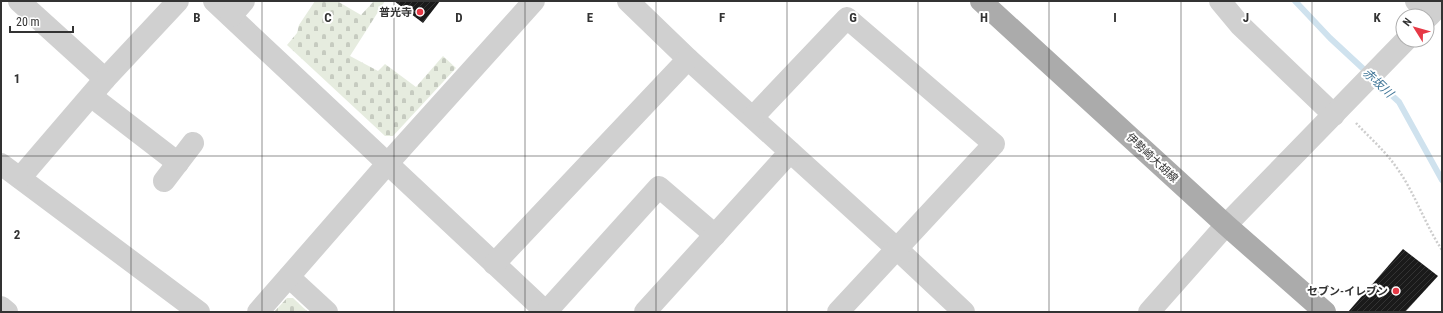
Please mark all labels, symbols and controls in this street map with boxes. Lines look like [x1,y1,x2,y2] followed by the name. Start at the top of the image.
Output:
[379,6,412,19] place label: 普光寺
[415,7,425,17] marker: 普光寺
[10,8,73,34] scale bar
[1395,8,1435,48] north arrow
[193,10,201,25] text: B
[324,10,332,25] text: C
[455,10,463,25] text: D
[587,10,594,25] text: E
[719,10,725,25] text: F
[849,10,857,25] text: G
[980,10,988,25] text: H
[1113,10,1117,25] text: I
[1243,10,1249,25] text: J
[1373,10,1381,25] text: K
[16,15,40,29] text: 20 m
[1400,15,1415,29] text: N
[1360,66,1397,102] water label: 赤坂川
[14,71,20,86] text: 1
[1123,131,1181,185] street label: 伊勢崎大胡線
[14,227,21,242] text: 2
[1307,285,1388,298] place label: セブン-イレブン
[1391,286,1401,296] marker: セブン-イレブン

